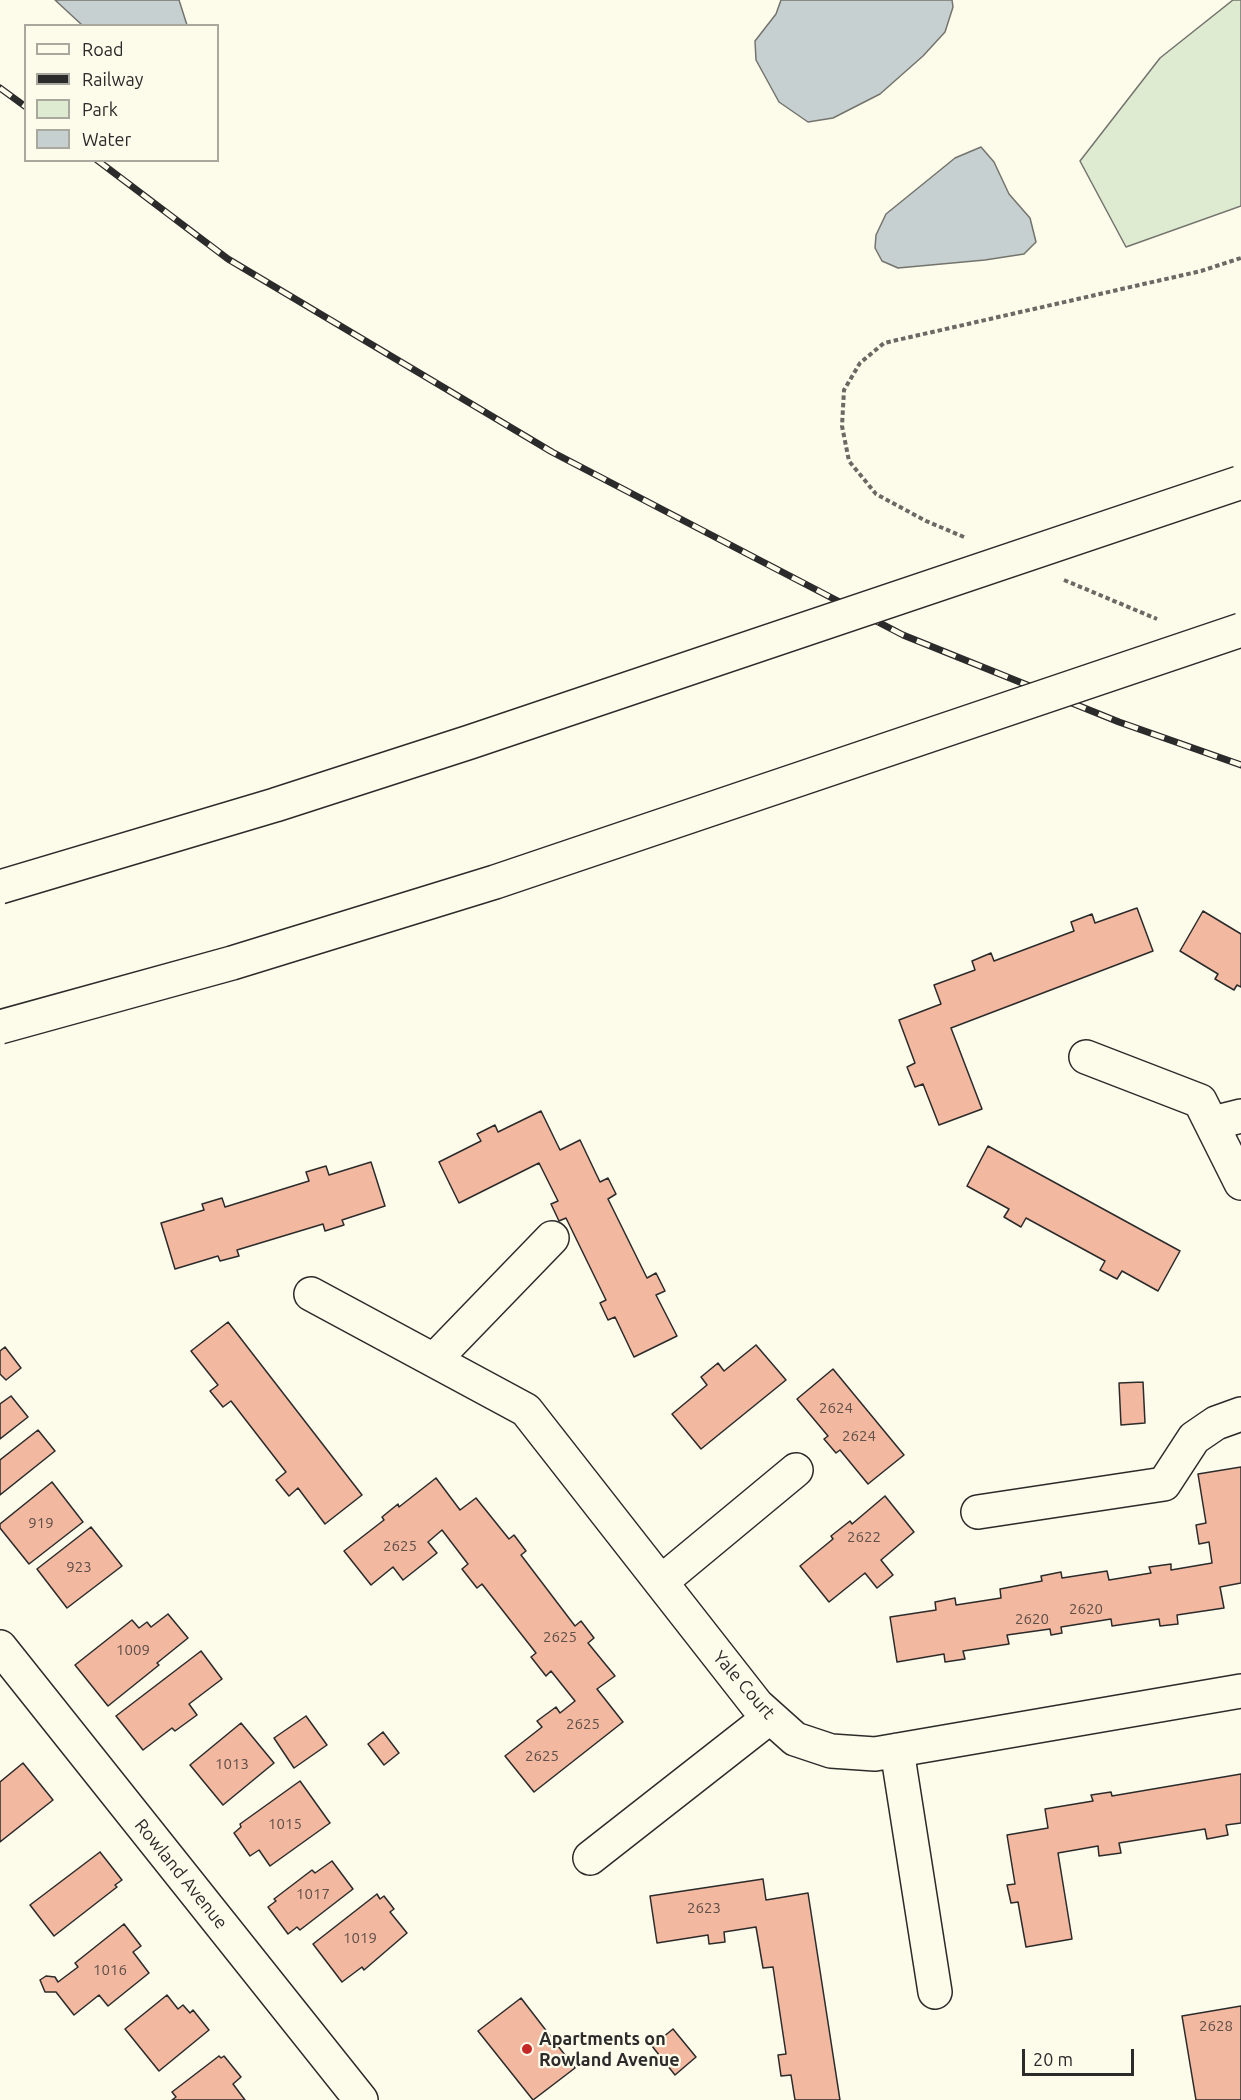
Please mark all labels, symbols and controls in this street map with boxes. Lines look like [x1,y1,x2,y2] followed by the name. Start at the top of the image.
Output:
[24,24,219,162] legend
[82,39,124,59] text: Road
[82,69,143,89] text: Railway
[82,99,118,119] text: Park
[82,129,131,149] text: Water
[819,1399,853,1417] house number: 2624
[842,1427,876,1445] house number: 2624
[28,1514,54,1532] house number: 919
[847,1528,881,1546] house number: 2622
[383,1537,417,1555] house number: 2625
[66,1558,92,1576] house number: 923
[1069,1600,1103,1618] house number: 2620
[1015,1610,1049,1628] house number: 2620
[543,1628,577,1646] house number: 2625
[116,1641,150,1659] house number: 1009
[708,1646,780,1724] street label: Yale Court
[566,1715,600,1733] house number: 2625
[525,1747,559,1765] house number: 2625
[215,1755,249,1773] house number: 1013
[130,1815,232,1933] street label: Rowland Avenue
[268,1815,302,1833] house number: 1015
[296,1885,330,1903] house number: 1017
[687,1899,721,1917] house number: 2623
[343,1929,377,1947] house number: 1019
[93,1961,127,1979] house number: 1016
[1199,2017,1233,2035] house number: 2628
[539,2028,680,2070] place label: Apartments on Rowland Avenue
[1025,2037,1138,2075] scale bar
[520,2042,534,2056] marker: Apartments on Rowland Avenue
[1033,2049,1073,2069] text: 20 m

